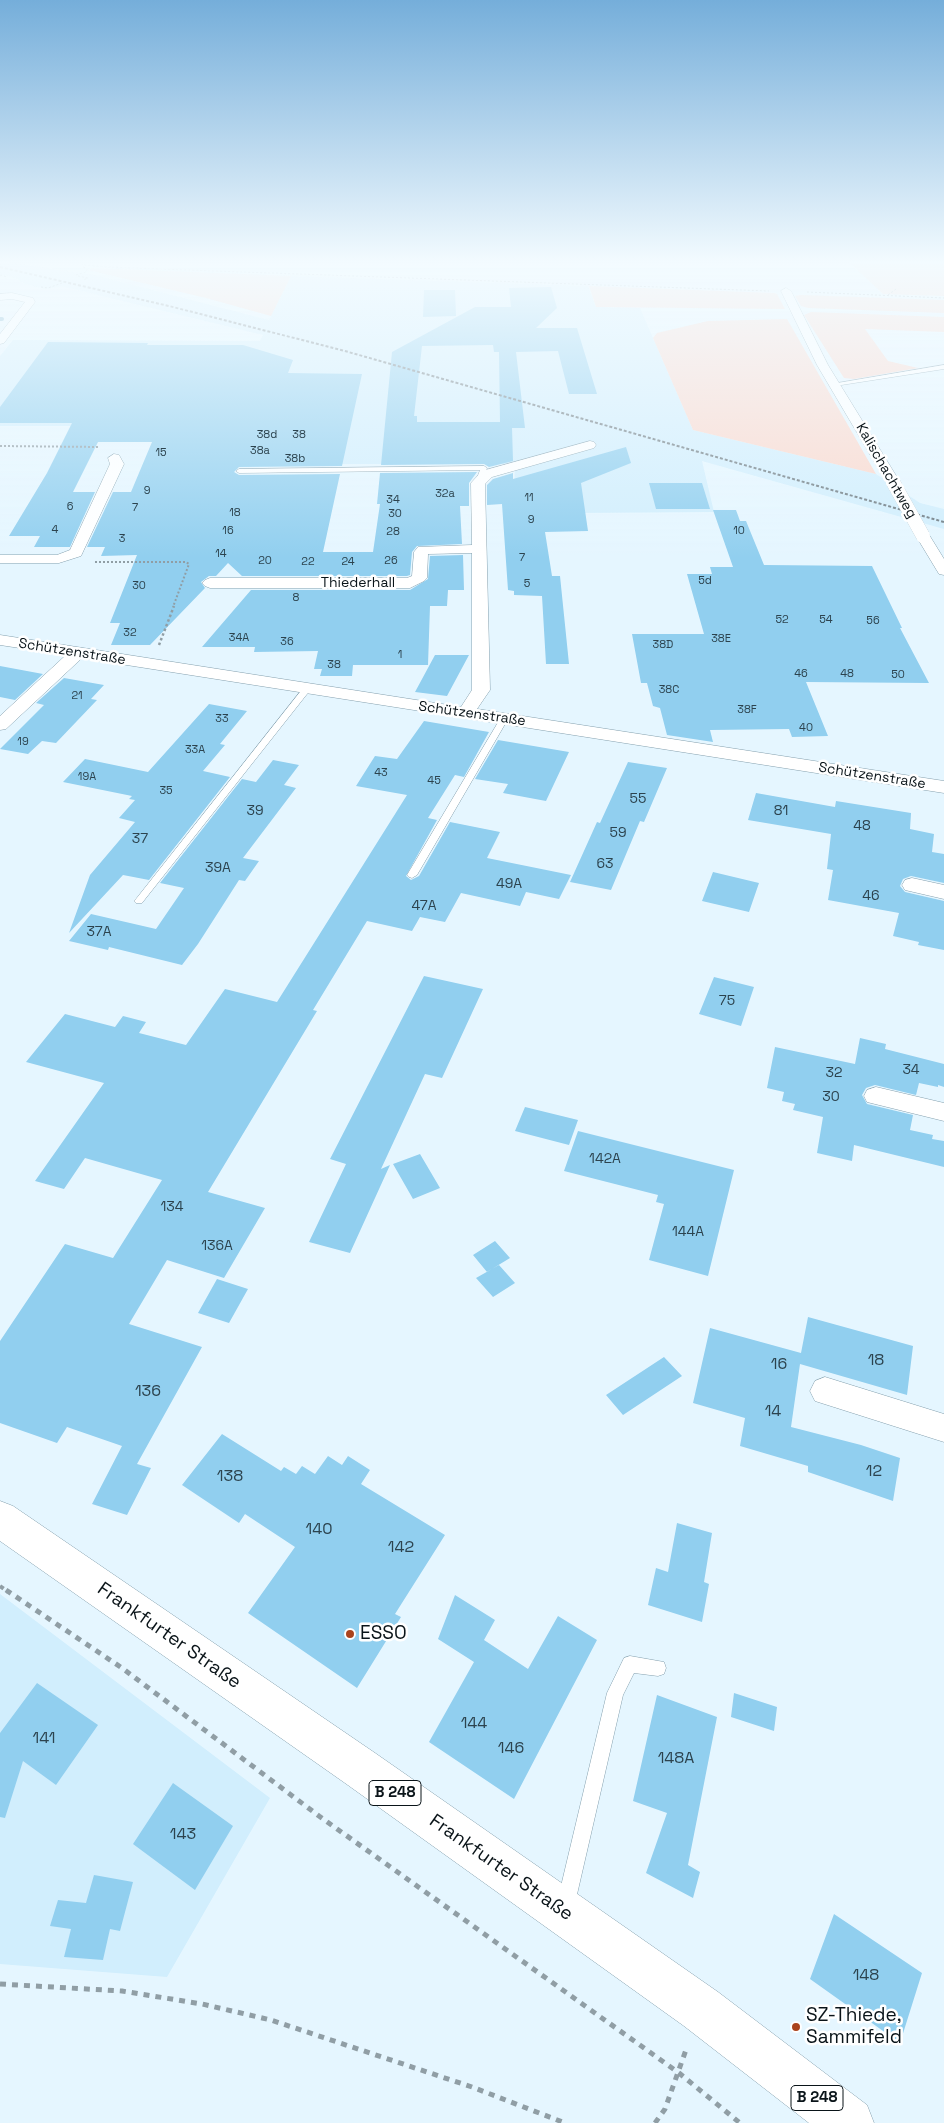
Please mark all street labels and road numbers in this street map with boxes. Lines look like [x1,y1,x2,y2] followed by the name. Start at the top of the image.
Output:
[852,420,920,522] street label: Kalischachtweg
[321,575,395,591] street label: Thiederhall
[17,635,127,669] street label: Schützenstraße
[417,698,527,730] street label: Schützenstraße
[817,759,927,793] street label: Schützenstraße
[93,1578,245,1694] street label: Frankfurter Straße
[369,1780,421,1806] road number: B 248
[425,1810,577,1926] street label: Frankfurter Straße
[791,2086,843,2110] road number: B 248

